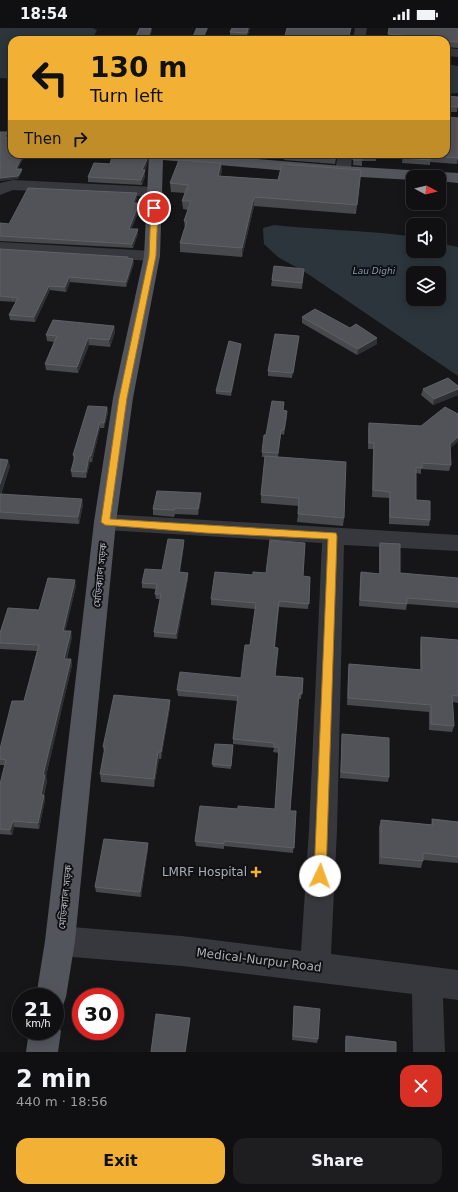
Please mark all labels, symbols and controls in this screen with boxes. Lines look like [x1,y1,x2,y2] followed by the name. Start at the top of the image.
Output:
[20,5,68,23] text: 18:54
[90,51,187,84] text: 130 m
[24,52,76,104] icon: left
[90,85,163,106] text: Turn left
[69,128,91,150] icon: right
[24,130,61,148] text: Then
[406,170,446,210] north arrow
[406,170,446,306] map controls
[137,191,171,225] pin
[143,197,165,219] icon: arrive
[406,218,446,258] button: sound
[353,266,396,276] water label: Lau Dighi
[406,266,446,306] button: layers
[91,541,109,608] street label: মেডিক্যাল সড়ক
[299,855,341,897] position arrow
[56,863,74,930] street label: মেডিক্যাল সড়ক
[162,865,247,879] place label: LMRF Hospital
[250,866,262,878] marker: LMRF Hospital
[196,945,322,975] street label: Medical-Nurpur Road
[72,988,124,1040] speed limit sign: 30
[24,997,52,1021] text: 21
[25,1018,51,1029] text: km/h
[16,1065,91,1093] text: 2 min
[400,1065,442,1107] button: close
[16,1094,107,1109] text: 440 m · 18:56
[16,1138,225,1184] button: Exit
[233,1138,442,1184] button: Share

